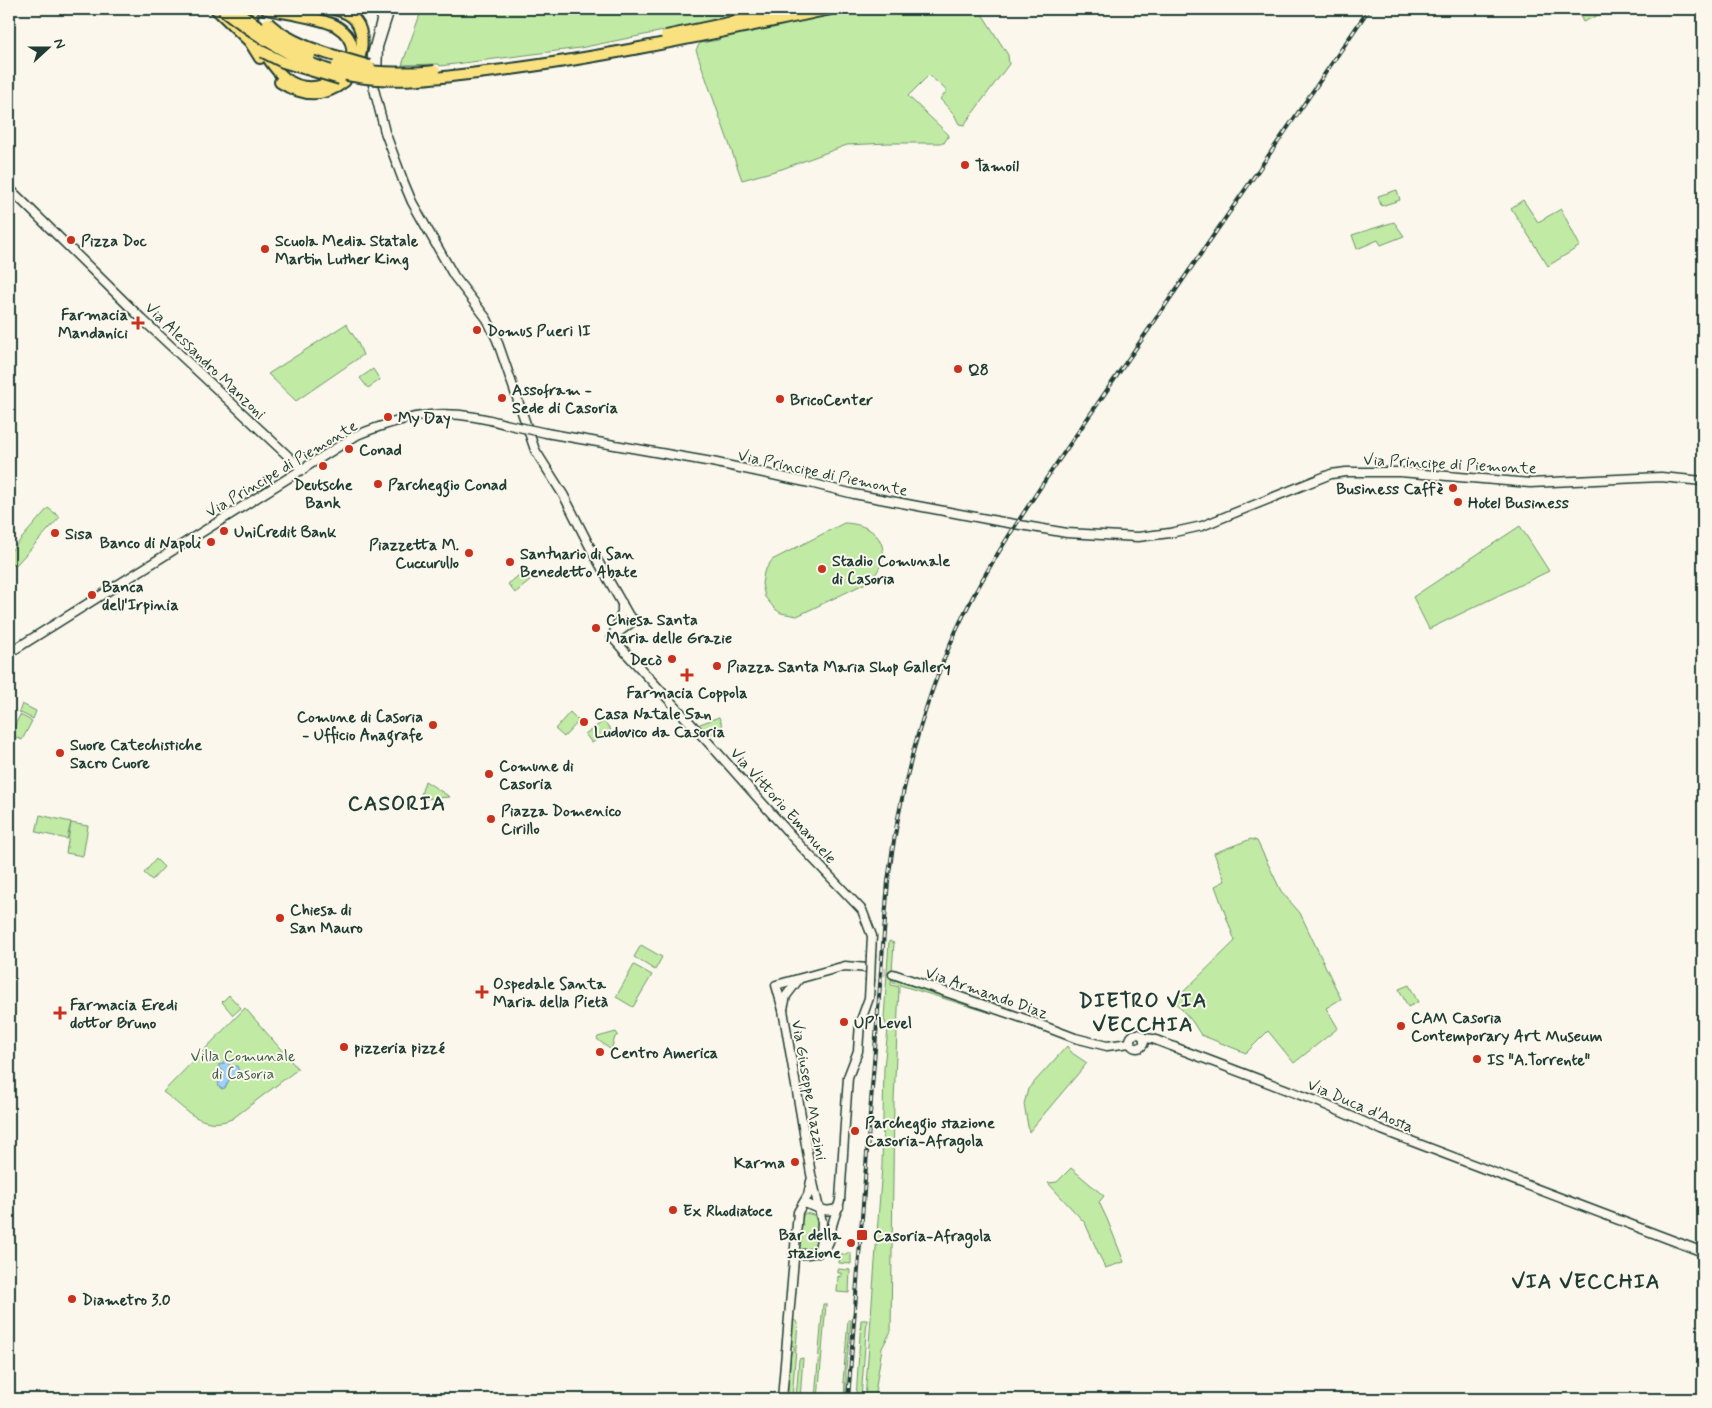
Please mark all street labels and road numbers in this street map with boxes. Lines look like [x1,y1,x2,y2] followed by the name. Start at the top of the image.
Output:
[140,298,270,425] street label: Via Alessandro Manzoni
[202,416,362,523] street label: Via Principe di Piemonte
[736,445,910,502] street label: Via Principe di Piemonte
[1363,449,1537,480] street label: Via Principe di Piemonte
[725,743,841,869] street label: Via Vittorio Emanuele
[922,963,1051,1024] street label: Via Armando Diaz
[786,1018,831,1162] street label: Via Giuseppe Mazzini
[1304,1075,1417,1138] street label: Via Duca d'Aosta

